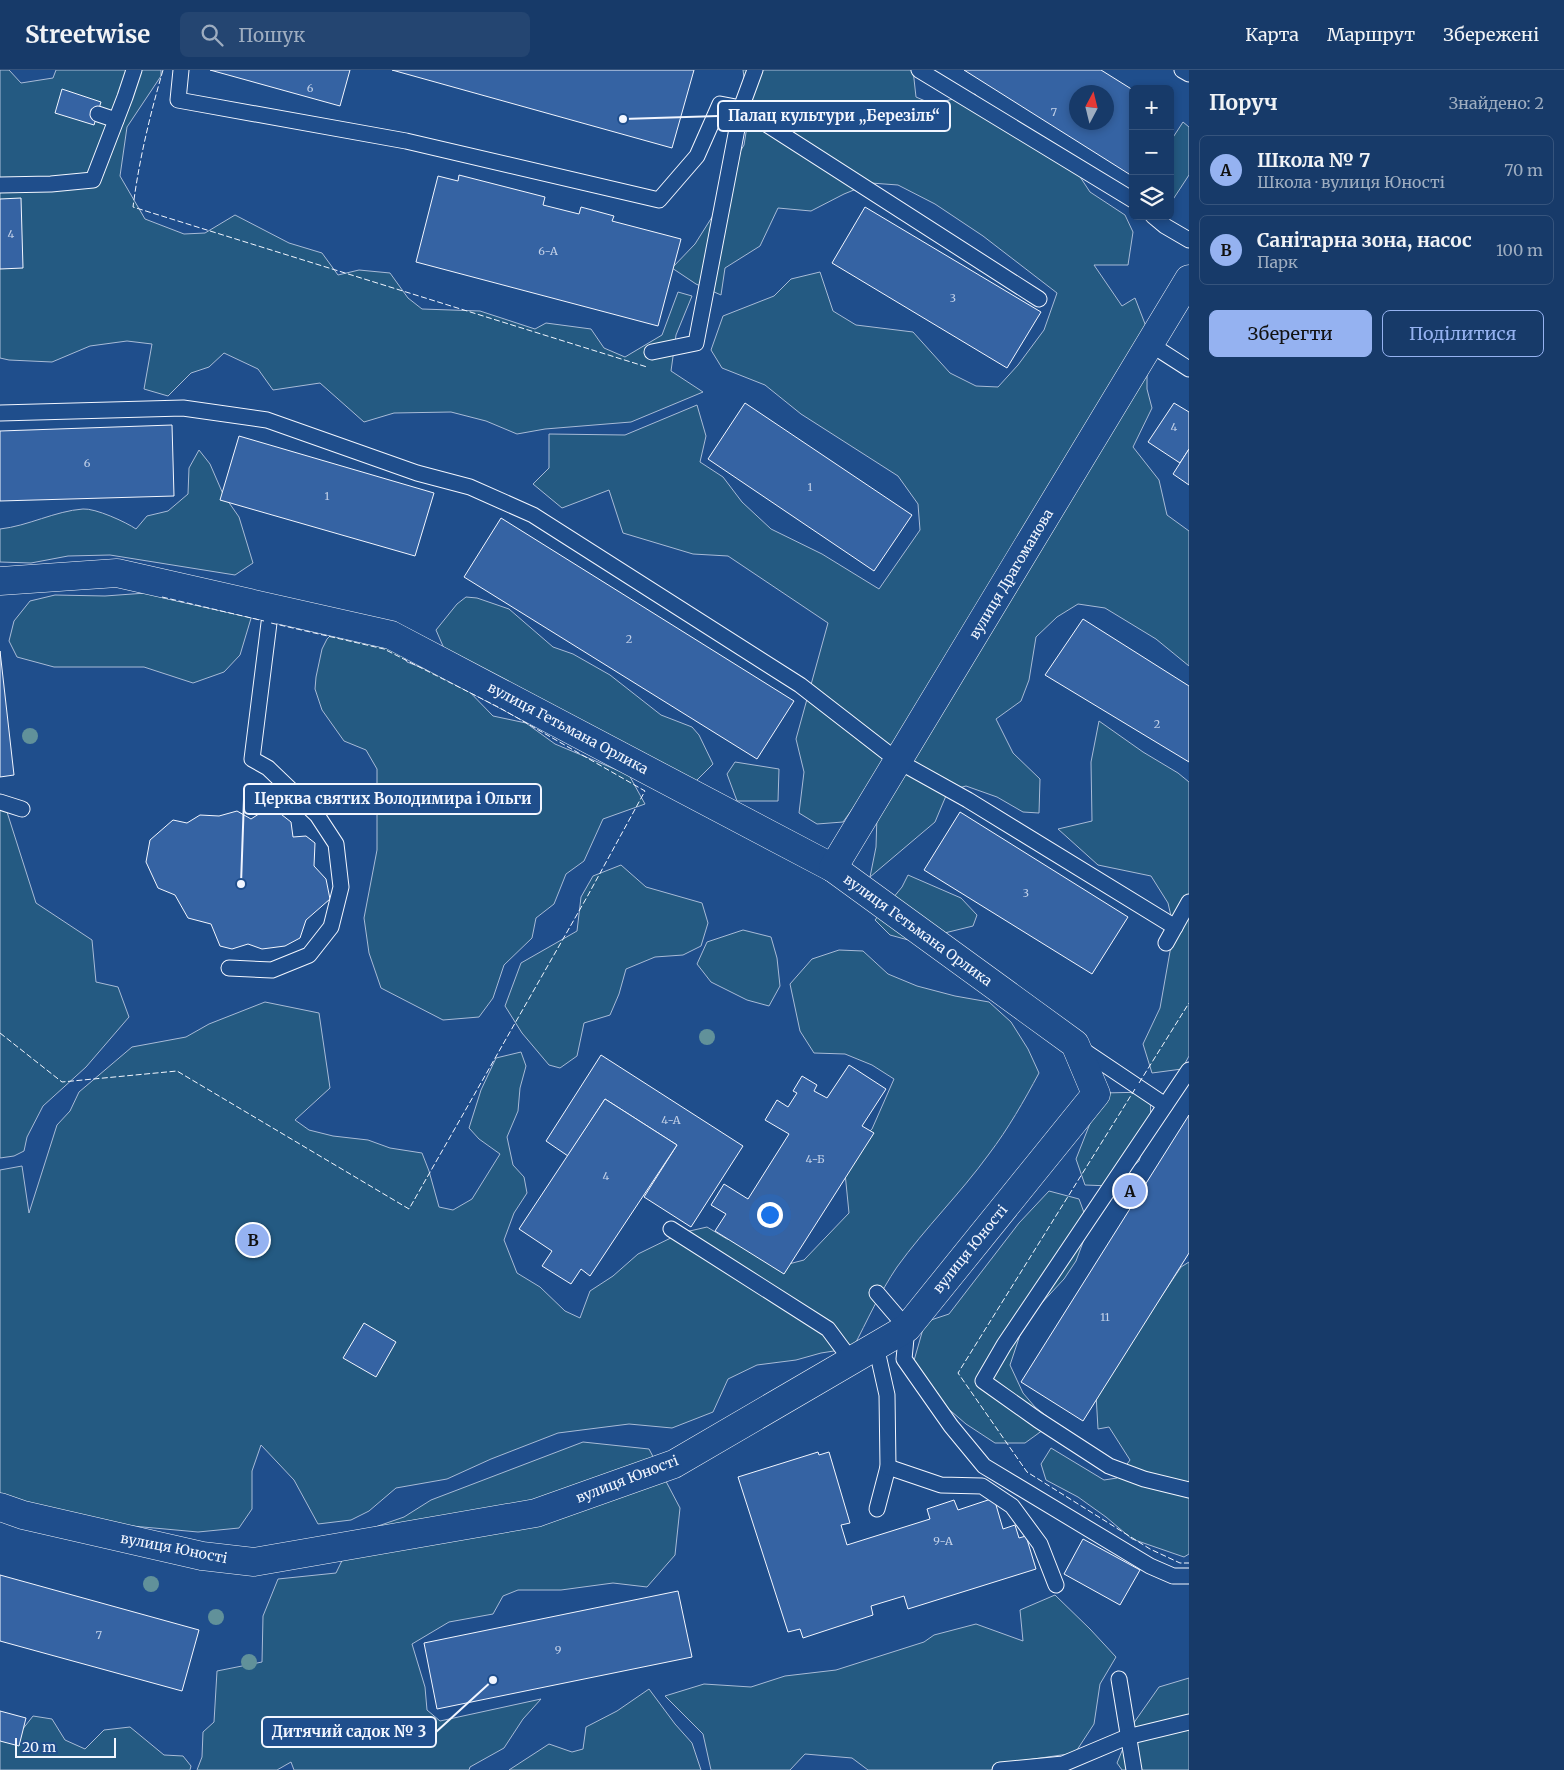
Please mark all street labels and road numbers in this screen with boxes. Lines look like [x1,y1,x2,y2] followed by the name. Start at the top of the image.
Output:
[965,505,1057,642] street label: вулиця Драгоманова
[485,678,652,778] street label: вулиця Гетьмана Орлика
[840,870,996,990] street label: вулиця Гетьмана Орлика
[929,1201,1011,1297] street label: вулиця Юності
[573,1451,681,1507] street label: вулиця Юності
[119,1529,229,1567] street label: вулиця Юності

